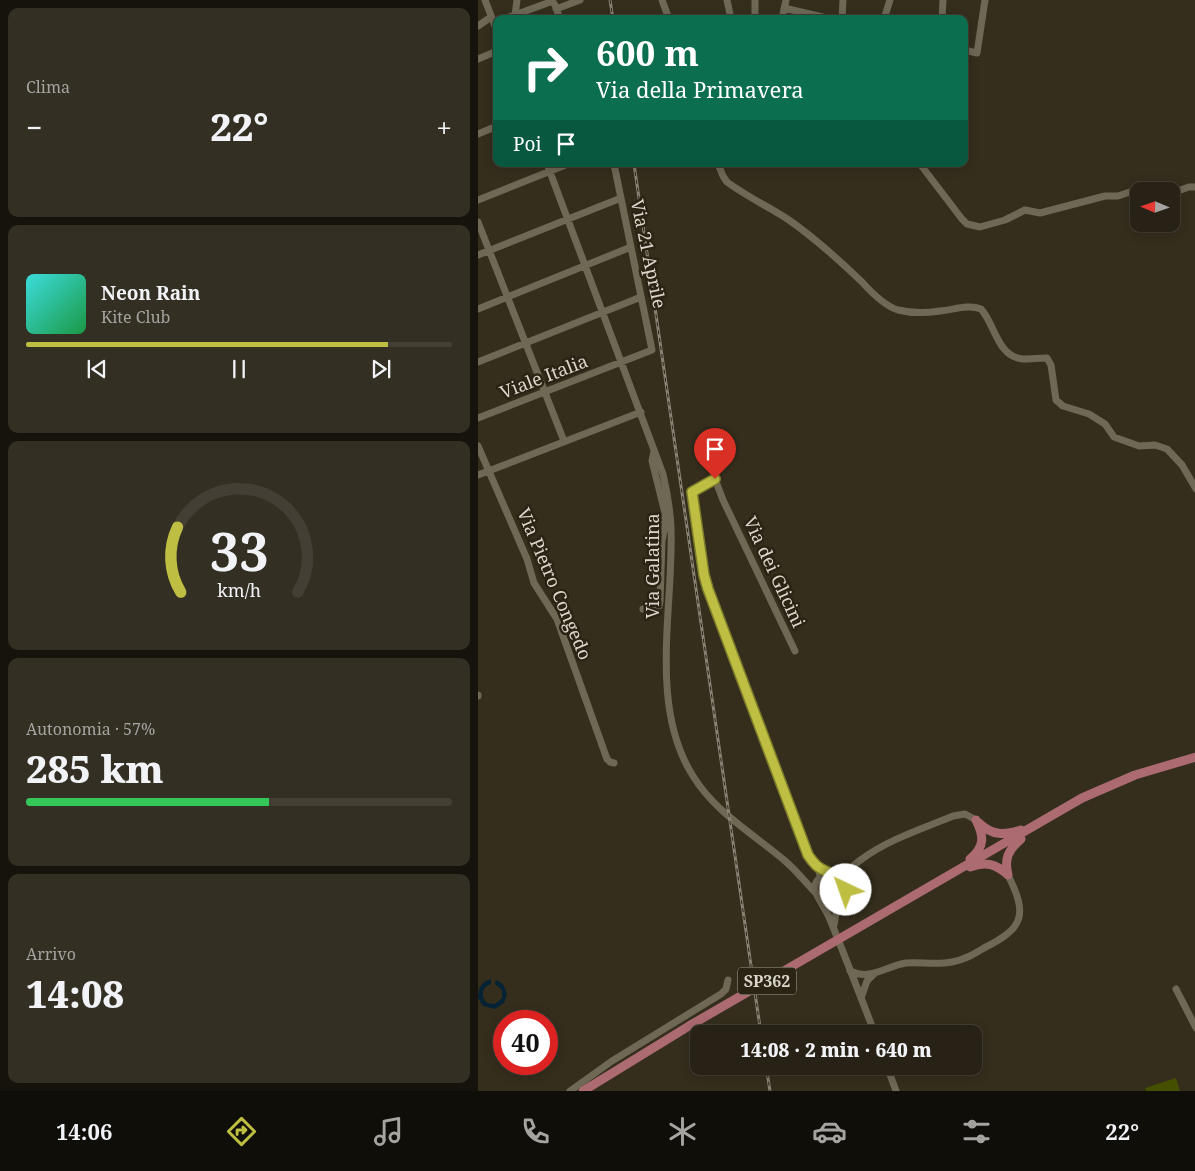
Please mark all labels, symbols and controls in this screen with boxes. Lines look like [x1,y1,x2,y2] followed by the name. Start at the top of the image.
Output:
[596,29,699,76] text: 600 m
[513,35,578,100] icon: right
[596,74,804,104] text: Via della Primavera
[26,76,70,98] text: Clima
[210,100,268,152] text: 22°
[26,108,42,146] text: −
[436,108,452,146] text: +
[552,130,580,158] icon: arrive
[513,131,542,157] text: Poi
[1130,182,1180,232] north arrow
[1130,182,1180,232] map controls
[626,197,672,310] street label: Via 21 Aprile
[101,280,200,306] text: Neon Rain
[101,306,170,328] text: Kite Club
[496,348,591,404] street label: Viale Italia
[83,355,111,383] icon: previous
[225,355,253,383] icon: pause
[367,355,395,383] icon: next
[694,428,736,479] pin
[701,435,729,463] icon: arrive
[512,504,598,663] street label: Via Pietro Congedo
[739,512,811,631] street label: Via dei Glicini
[640,513,664,619] street label: Via Galatina
[210,515,268,586] text: 33
[217,578,261,602] text: km/h
[26,718,155,740] text: Autonomia · 57%
[26,742,164,794] text: 285 km
[819,863,871,915] position arrow
[26,943,76,965] text: Arrivo
[26,967,124,1019] text: 14:08
[738,968,796,994] road number: SP362
[493,1010,558,1075] speed limit sign: 40
[740,1037,932,1063] text: 14:08 · 2 min · 640 m
[224,1114,259,1149] icon: directions
[371,1114,406,1149] icon: music
[518,1114,553,1149] icon: phone
[665,1114,700,1149] icon: climate
[812,1114,847,1149] icon: car
[959,1114,994,1149] icon: filters
[56,1116,112,1146] text: 14:06
[1105,1116,1139,1146] text: 22°

